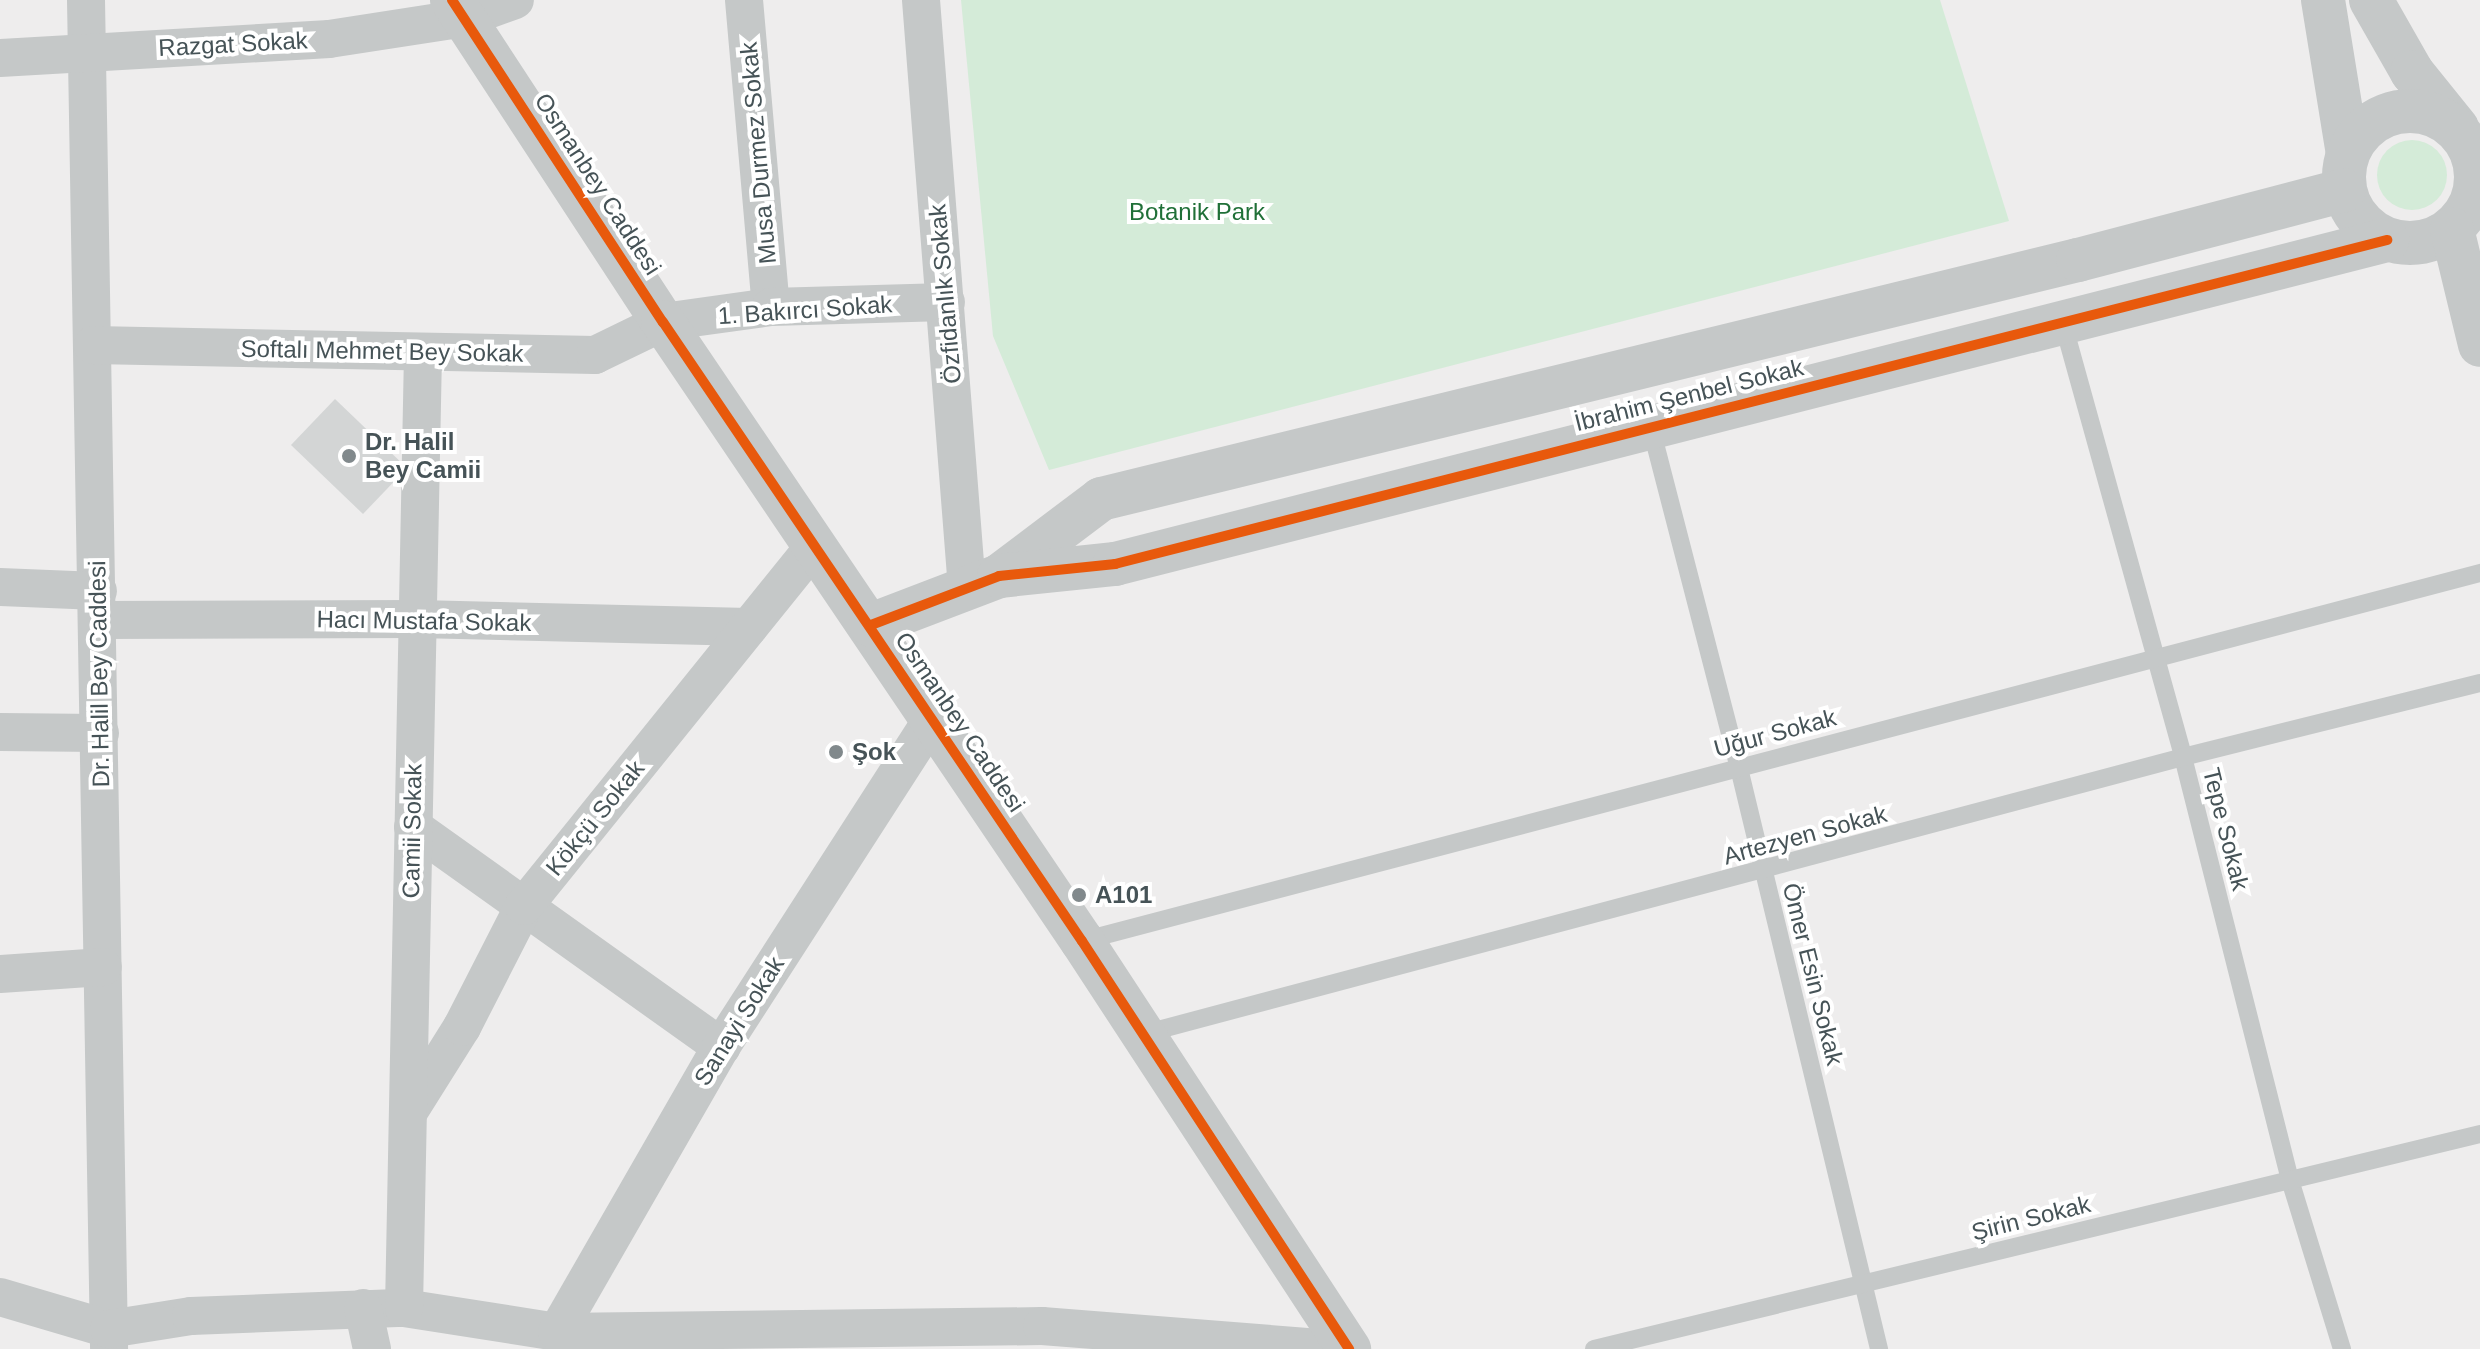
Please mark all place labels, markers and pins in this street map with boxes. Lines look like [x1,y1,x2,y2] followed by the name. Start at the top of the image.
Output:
[365,428,481,484] place label: Dr. Halil Bey Camii
[340,447,358,465] marker: Dr. Halil Bey Camii
[852,738,896,766] place label: Şok
[827,743,845,761] marker: Şok
[1095,881,1152,909] place label: A101
[1070,886,1088,904] marker: A101

